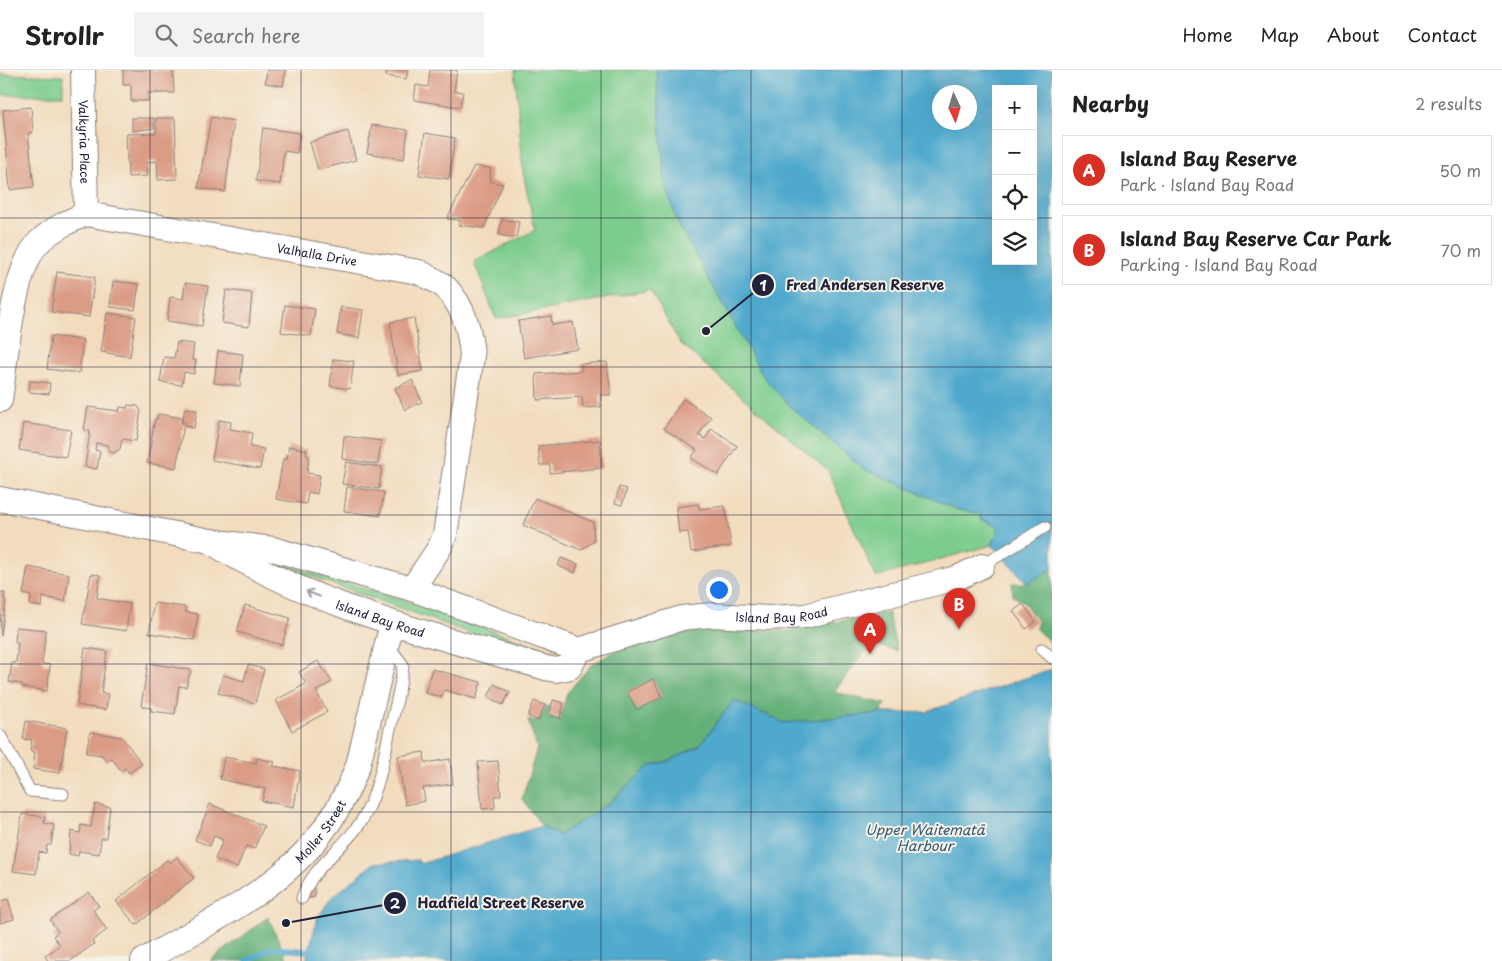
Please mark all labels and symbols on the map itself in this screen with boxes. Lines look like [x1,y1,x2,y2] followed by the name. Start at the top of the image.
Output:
[932,85,977,130] north arrow
[75,100,94,185] street label: Valkyria Place
[275,238,358,270] street label: Valhalla Drive
[751,271,954,300] callout: Fred Andersen Reserve
[759,273,767,296] text: 1
[786,274,944,295] text: Fred Andersen Reserve
[706,577,732,603] your location
[943,588,975,629] pin: B
[306,589,322,598] one-way arrow
[333,595,427,642] street label: Island Bay Road
[735,602,830,627] street label: Island Bay Road
[854,613,886,654] pin: A
[291,796,350,867] street label: Moller Street
[865,819,986,856] water label: Upper Waitematā Harbour
[382,889,594,918] callout: Hadfield Street Reserve
[390,891,401,914] text: 2
[418,892,585,913] text: Hadfield Street Reserve

